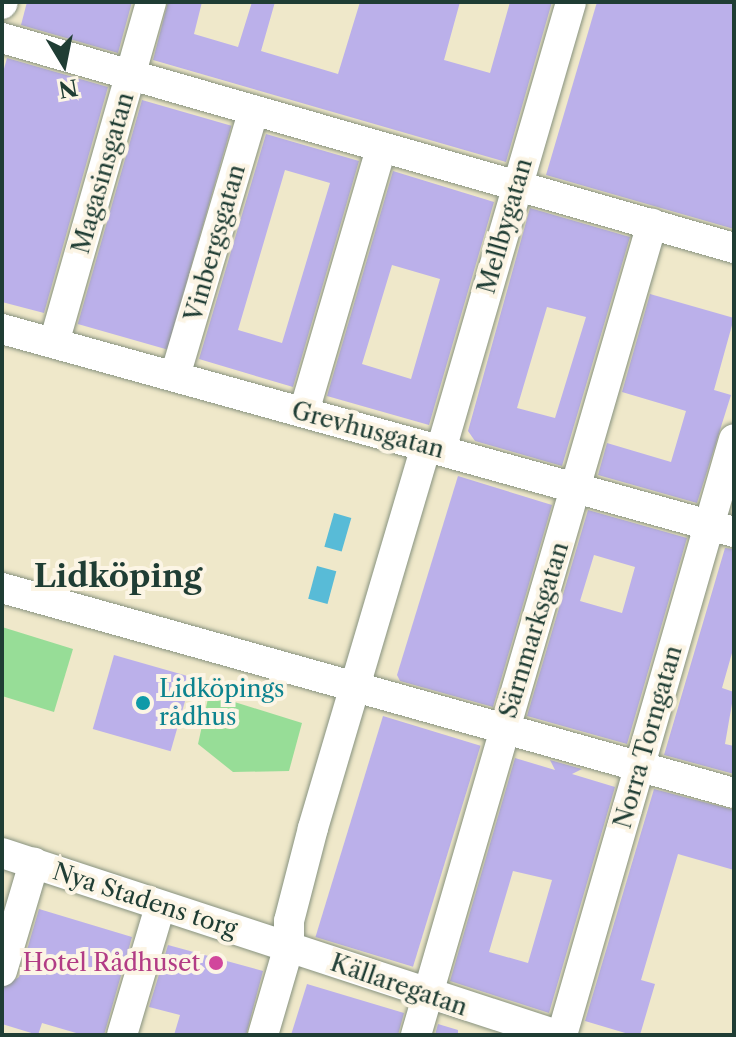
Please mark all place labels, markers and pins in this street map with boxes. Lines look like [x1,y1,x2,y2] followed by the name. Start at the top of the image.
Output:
[159,675,285,731] place label: Lidköpings rådhus
[134,694,152,712] marker: Lidköpings rådhus
[23,949,200,977] place label: Hotel Rådhuset
[207,954,225,972] marker: Hotel Rådhuset

